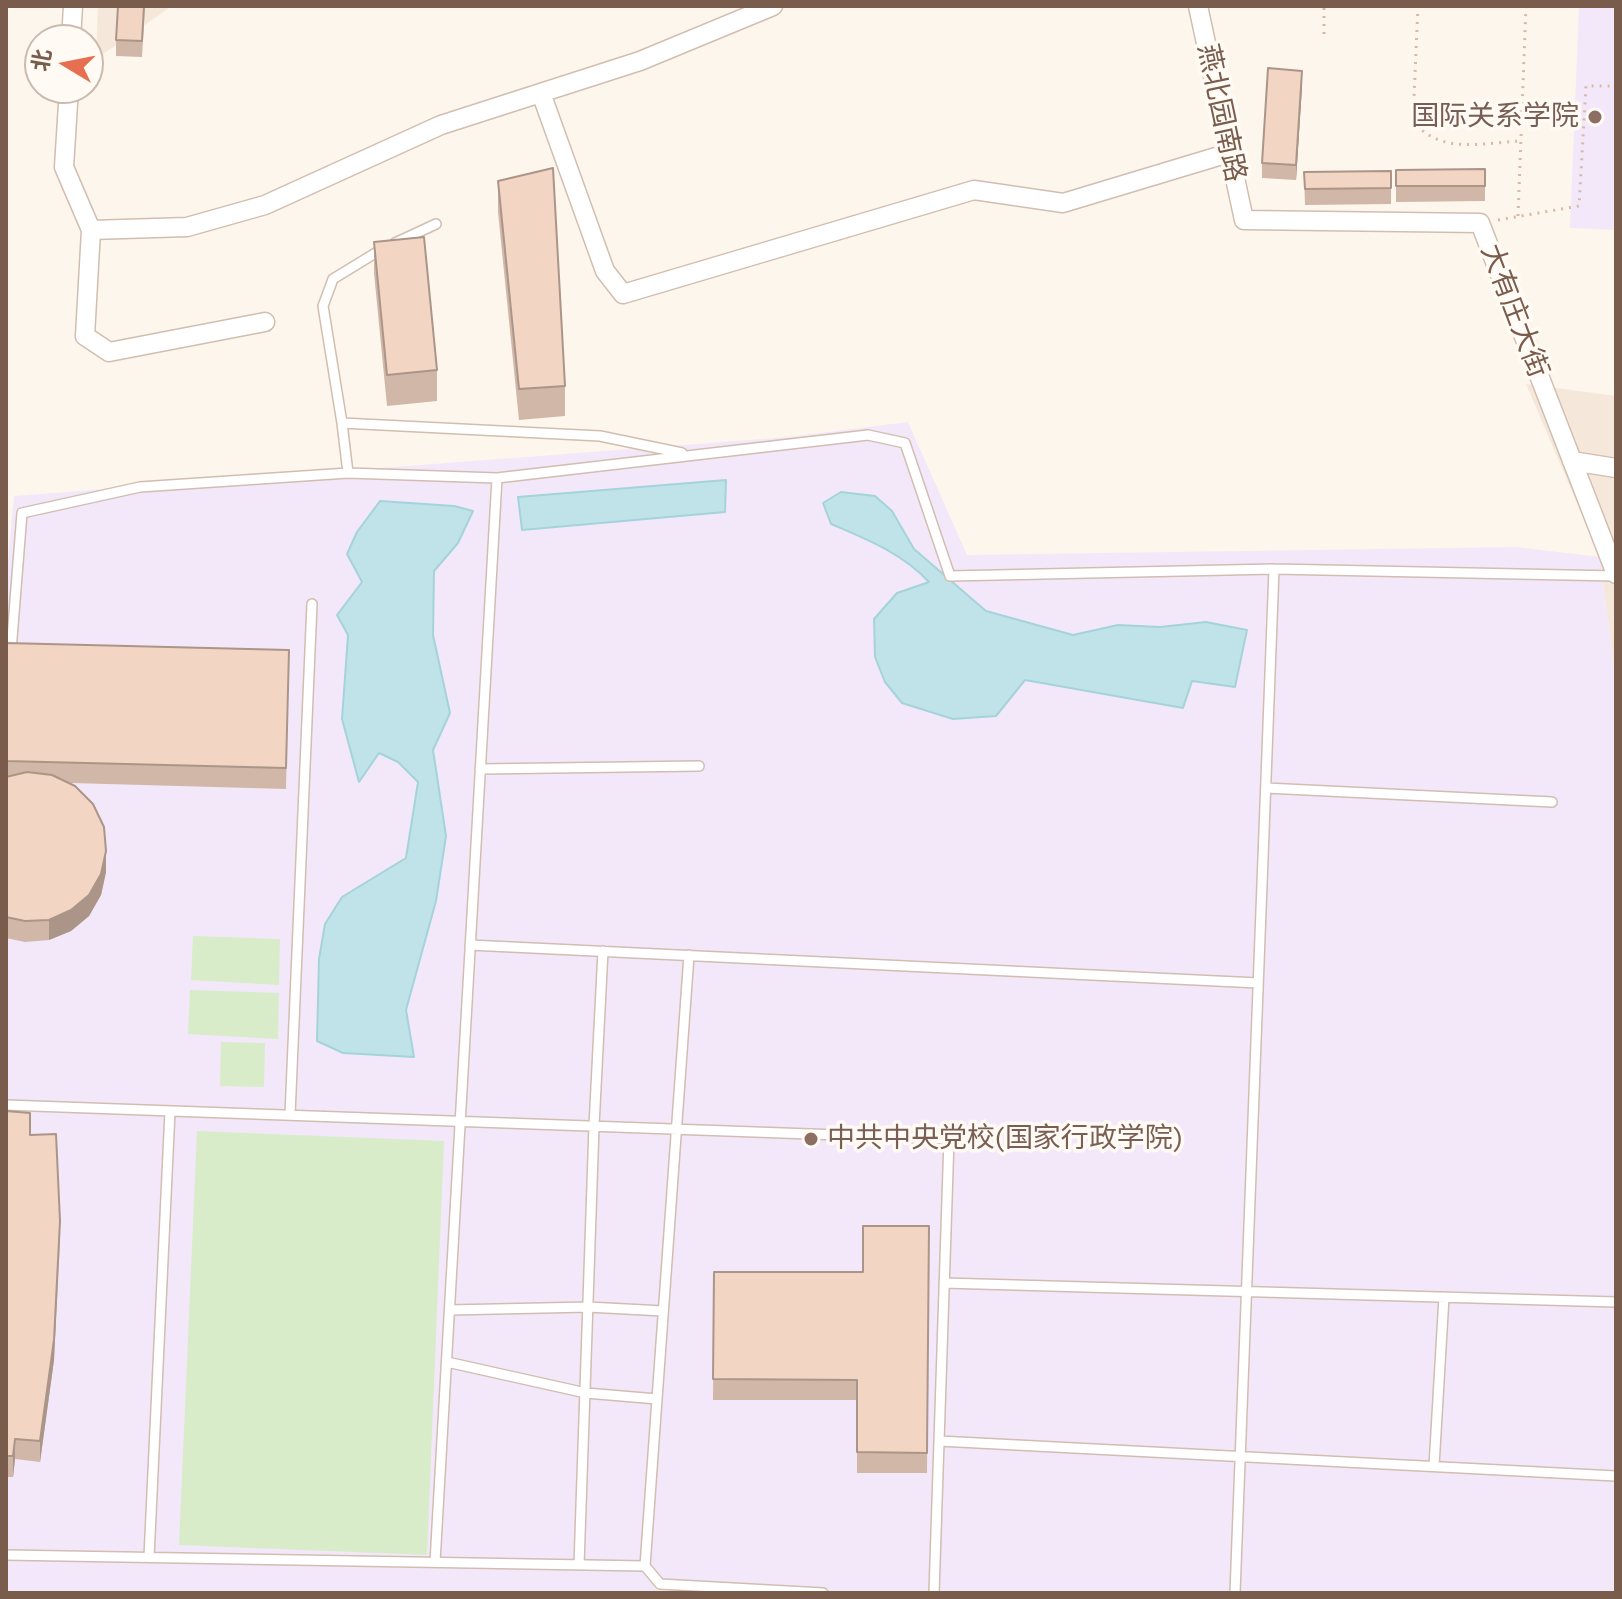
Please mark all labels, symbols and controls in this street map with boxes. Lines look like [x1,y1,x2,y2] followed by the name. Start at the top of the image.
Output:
[24,24,104,104] north arrow
[1190,41,1252,185] street label: 燕北园南路
[28,47,56,73] text: 北
[1411,100,1579,134] place label: 国际关系学院
[1586,108,1604,126] marker: 国际关系学院
[1473,240,1555,382] street label: 大有庄大街
[827,1122,1183,1156] place label: 中共中央党校(国家行政学院)
[802,1130,820,1148] marker: 中共中央党校(国家行政学院)

